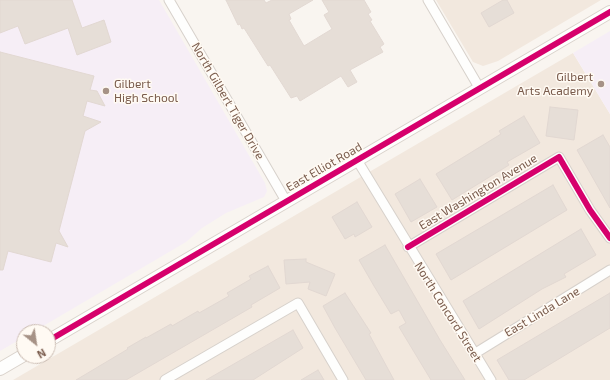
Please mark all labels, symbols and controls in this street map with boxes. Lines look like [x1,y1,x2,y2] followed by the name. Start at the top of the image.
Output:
[189,40,267,162] street label: North Gilbert Tiger Drive
[517,70,593,98] place label: Gilbert Arts Academy
[114,77,178,105] place label: Gilbert High School
[596,79,606,89] marker: Gilbert Arts Academy
[101,86,111,96] marker: Gilbert High School
[284,139,364,195] street label: East Elliot Road
[416,151,540,233] street label: East Washington Avenue
[411,259,485,365] street label: North Concord Street
[502,284,582,340] street label: East Linda Lane
[16,324,56,364] north arrow
[35,346,48,362] text: N

